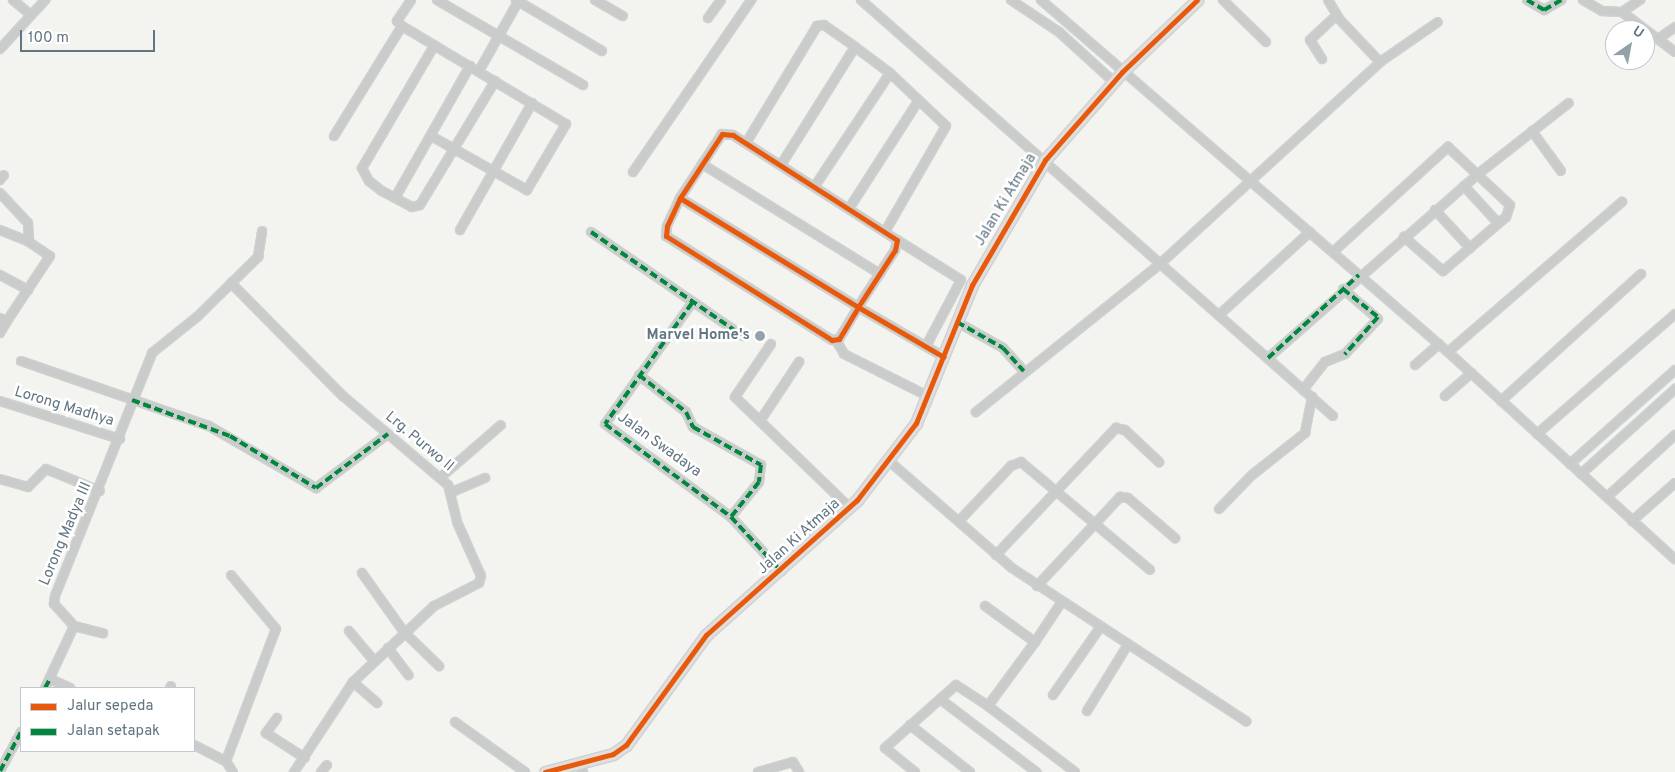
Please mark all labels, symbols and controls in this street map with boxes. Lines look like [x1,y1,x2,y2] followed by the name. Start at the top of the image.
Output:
[22,20,158,52] scale bar
[1605,20,1655,70] north arrow
[1629,23,1647,43] text: U
[28,29,69,48] text: 100 m
[971,150,1041,250] street label: Jalan Ki Atmaja
[647,327,750,345] place label: Marvel Home's
[754,330,766,342] marker: Marvel Home's
[12,383,116,431] street label: Lorong Madhya
[381,408,457,476] street label: Lrg. Purwo II
[614,409,704,481] street label: Jalan Swadaya
[36,479,96,589] street label: Lorong Madya III
[754,495,844,579] street label: Jalan Ki Atmaja
[20,687,195,752] legend
[67,697,153,716] text: Jalur sepeda
[67,722,160,741] text: Jalan setapak

